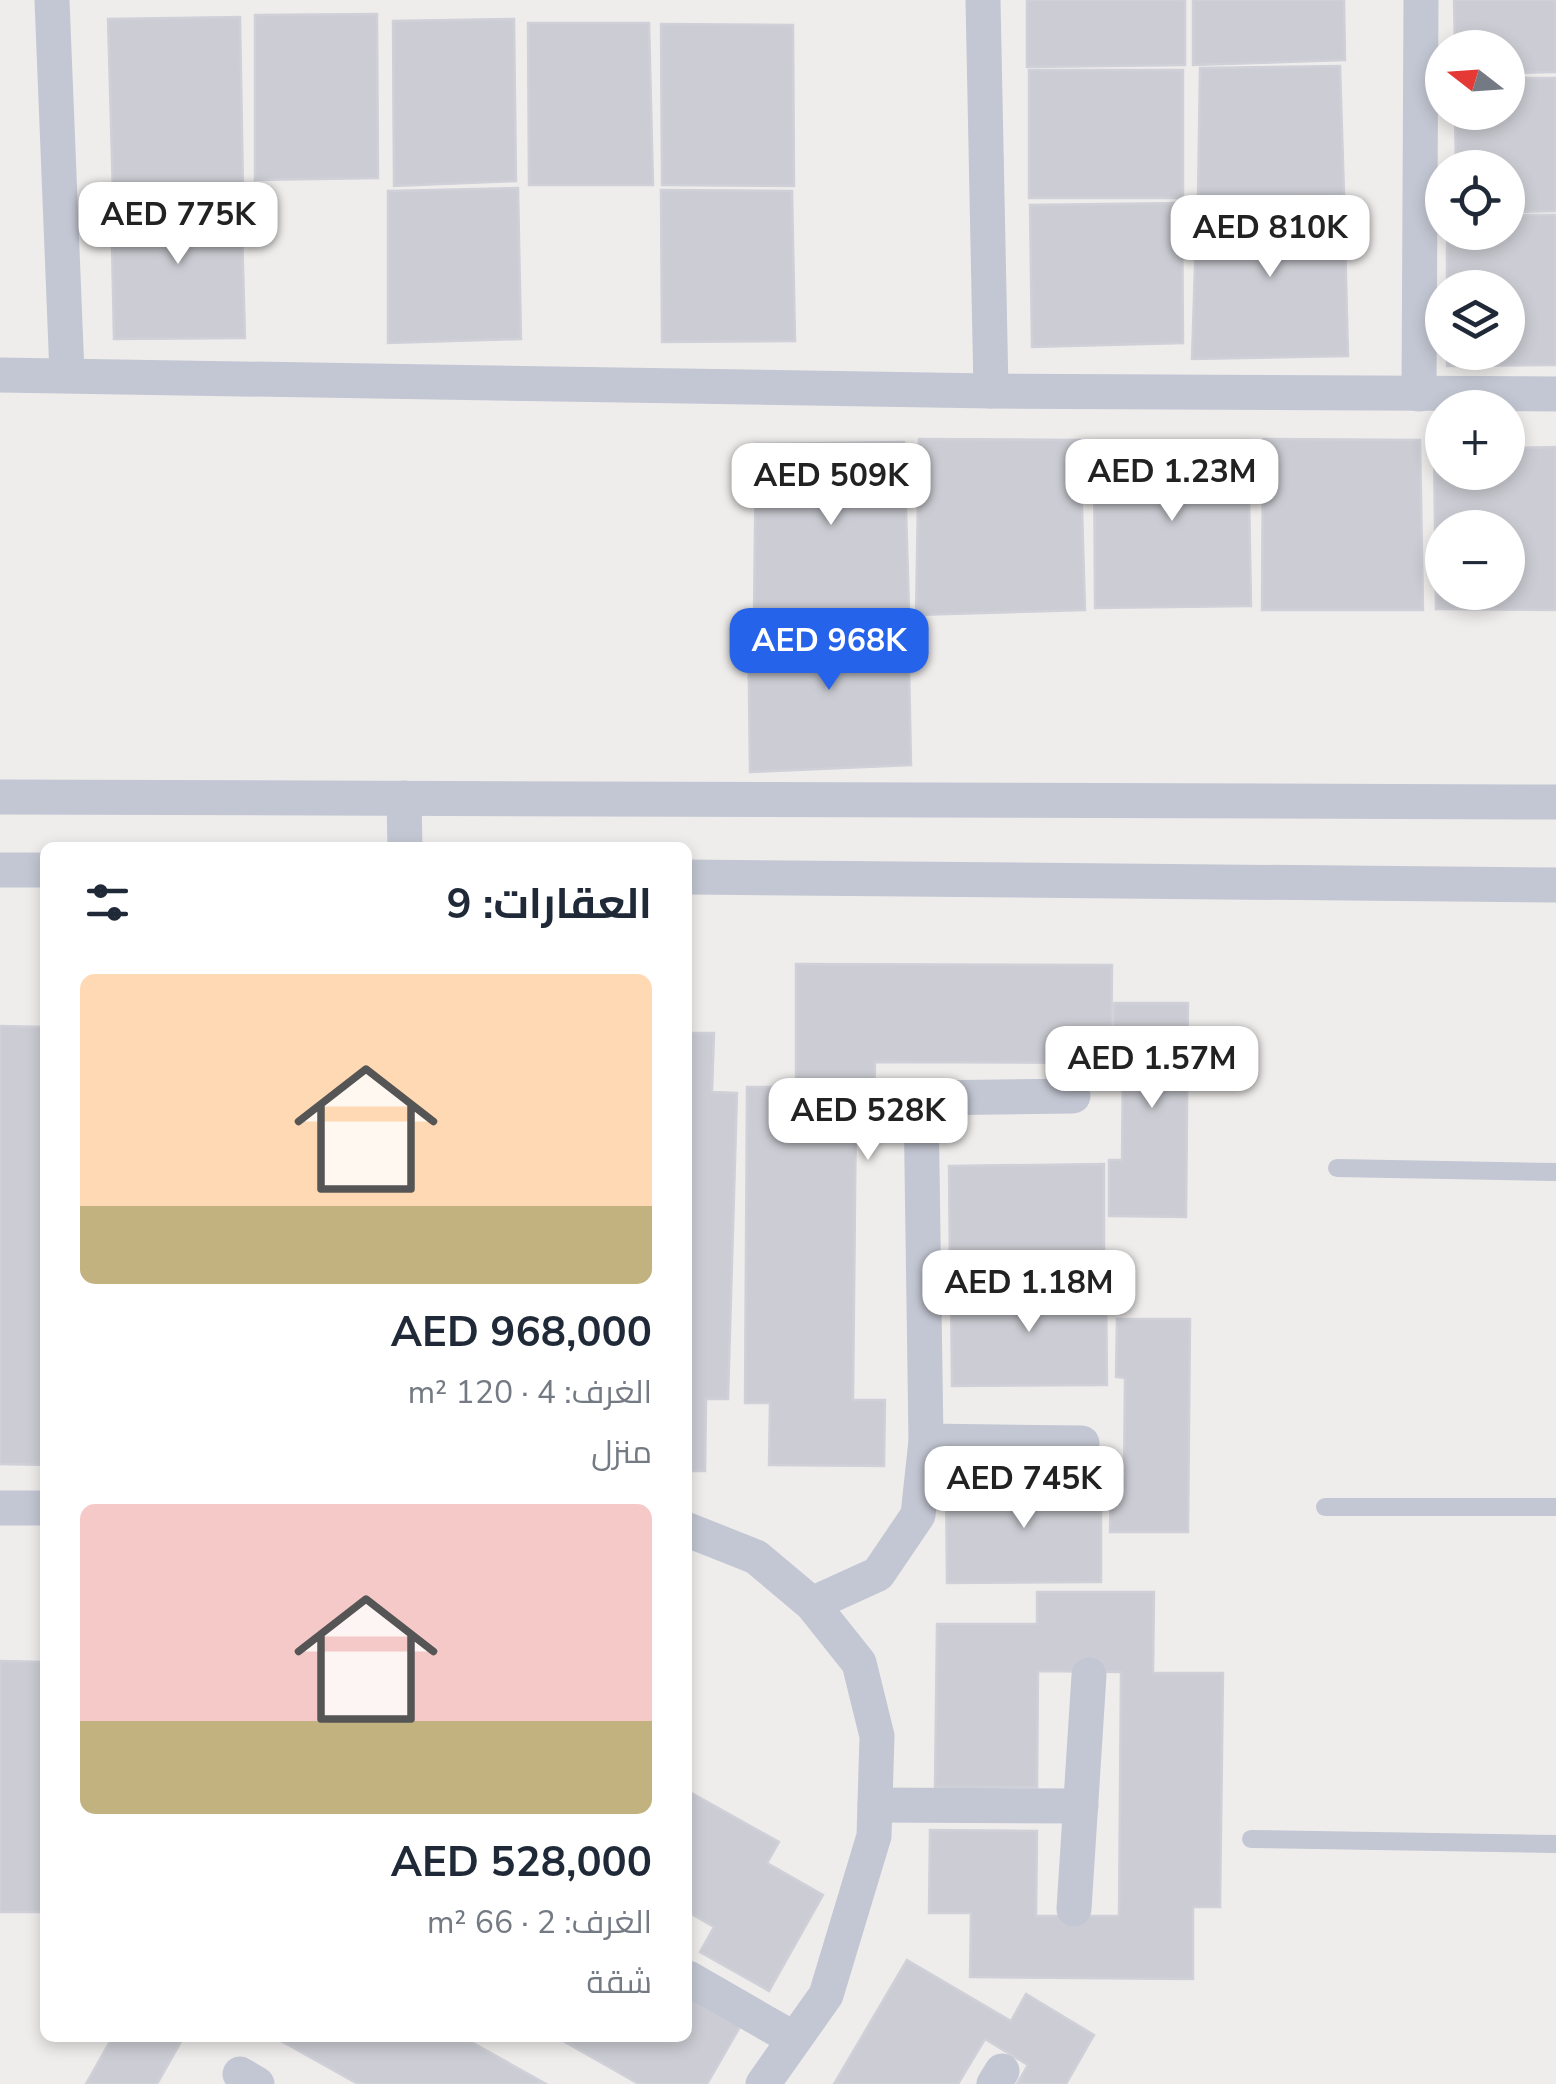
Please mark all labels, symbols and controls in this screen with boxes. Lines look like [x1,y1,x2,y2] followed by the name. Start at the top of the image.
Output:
[1425,30,1525,130] north arrow
[1425,30,1525,610] map controls
[1425,150,1525,250] button: locate
[75,182,281,267] pin: AED 775K
[101,193,255,236] text: AED 775K
[1167,195,1373,280] pin: AED 810K
[1193,206,1347,249] text: AED 810K
[1425,270,1525,370] button: layers
[1425,390,1525,490] button: +
[1058,439,1286,524] pin: AED 1.23M
[728,443,934,528] pin: AED 509K
[1087,450,1257,493] text: AED 1.23M
[754,454,908,497] text: AED 509K
[1425,510,1525,610] button: −
[726,608,932,693] pin: AED 968K
[752,619,906,662] text: AED 968K
[80,875,135,930] icon: filters
[447,876,652,933] text: العقارات: 9
[1038,1026,1266,1111] pin: AED 1.57M
[1067,1037,1237,1080] text: AED 1.57M
[276,1039,456,1219] icon: home
[765,1078,971,1163] pin: AED 528K
[791,1089,945,1132] text: AED 528K
[915,1250,1143,1335] pin: AED 1.18M
[944,1261,1114,1304] text: AED 1.18M
[391,1304,652,1361] text: AED 968,000
[408,1371,652,1414] text: الغرف: 4 · 120 m²
[591,1431,652,1474] text: منزل
[921,1446,1127,1531] pin: AED 745K
[947,1457,1101,1500] text: AED 745K
[276,1569,456,1749] icon: home
[391,1834,652,1891] text: AED 528,000
[427,1901,652,1944] text: الغرف: 2 · 66 m²
[587,1961,652,2004] text: شقة

